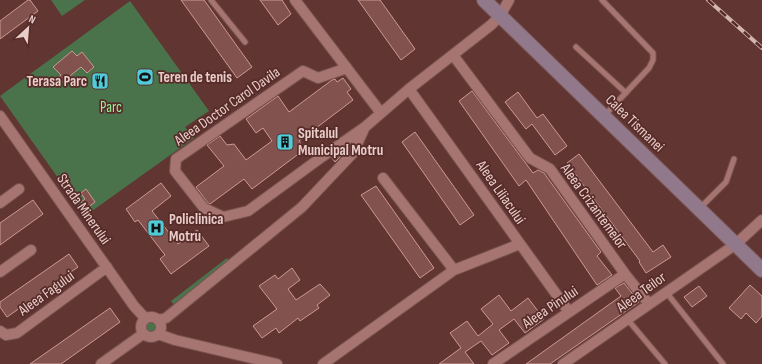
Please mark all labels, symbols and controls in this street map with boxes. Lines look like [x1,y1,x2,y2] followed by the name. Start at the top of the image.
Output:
[8,8,48,48] north arrow
[27,12,38,27] text: N
[170,63,284,151] street label: Aleea Doctor Carol Davila
[135,67,155,87] sports icon: Teren de tenis
[158,68,232,87] place label: Teren de tenis
[90,71,110,91] restaurant icon: Terasa Parc
[27,72,87,91] place label: Terasa Parc
[601,91,668,156] street label: Calea Tismanei
[100,98,122,117] park label: Parc
[298,124,383,160] place label: Spitalul Municipal Motru
[275,132,295,152] building icon: Spitalul Municipal Motru
[471,156,530,228] street label: Aleea Liliacului
[556,159,631,253] street label: Aleea Crizantemelor
[52,170,115,248] street label: Strada Minerului
[169,210,223,246] place label: Policlinica Motru
[146,218,166,238] hospital icon: Policlinica Motru
[14,267,78,321] street label: Aleea Fagului
[612,268,670,317] street label: Aleea Teilor
[518,282,582,334] street label: Aleea Pinului

